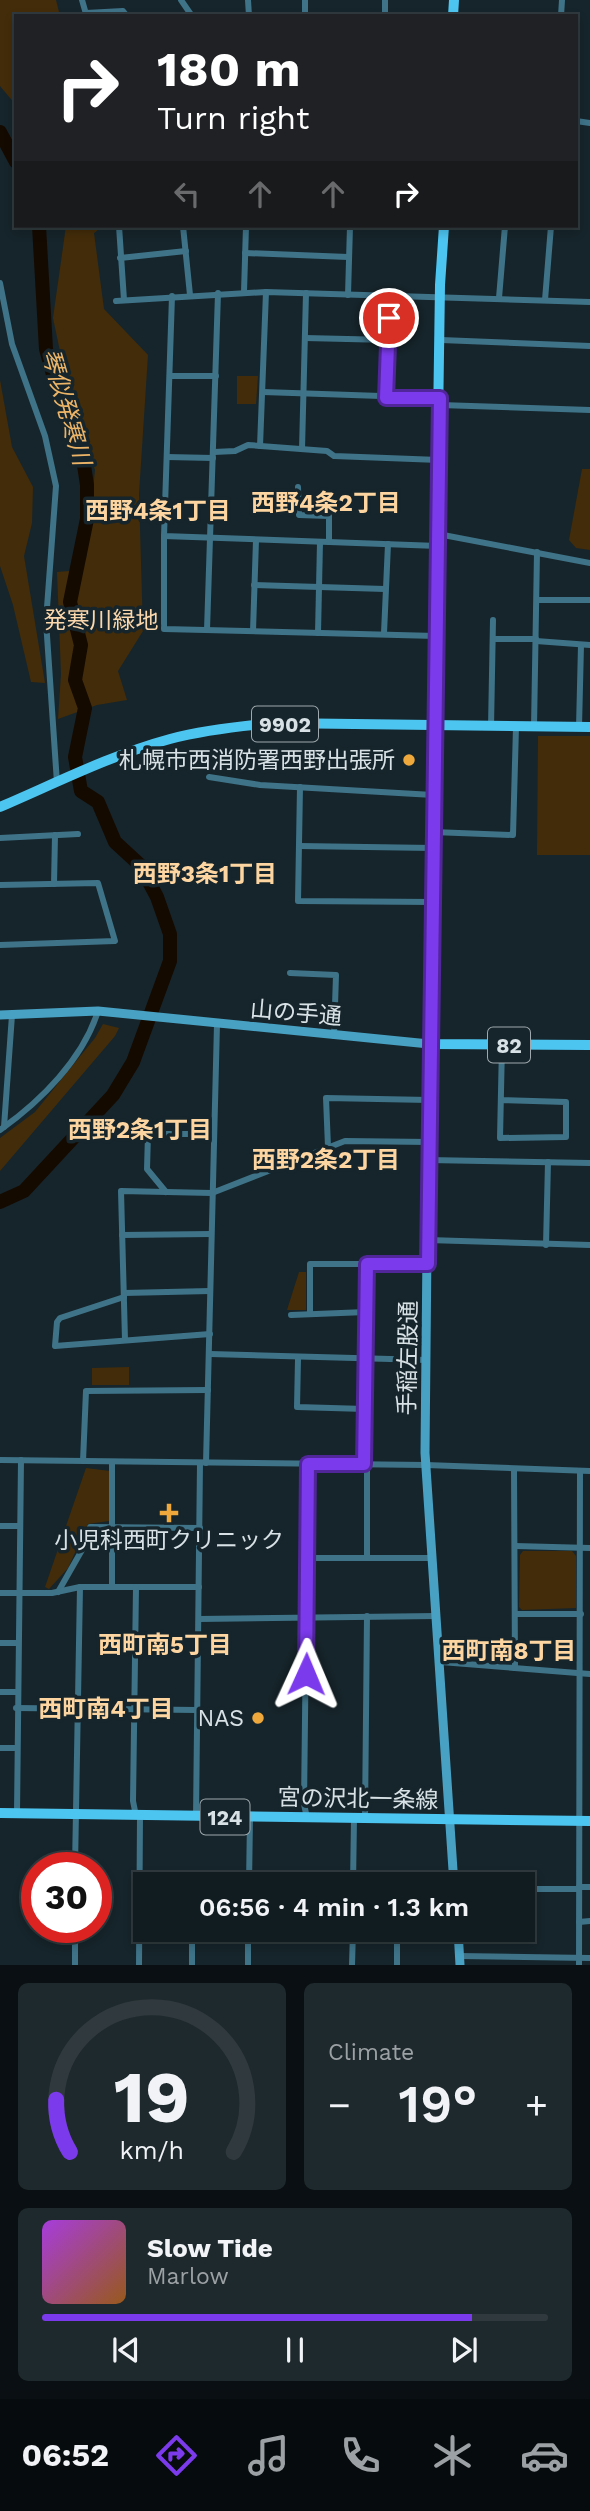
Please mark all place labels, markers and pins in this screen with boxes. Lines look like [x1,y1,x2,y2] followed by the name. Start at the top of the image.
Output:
[359,288,419,348] pin
[119,747,395,774] place label: 札幌市西消防署西野出張所
[401,752,417,768] marker: 札幌市西消防署西野出張所
[159,1503,179,1523] marker: 小児科西町クリニック
[54,1527,284,1554] place label: 小児科西町クリニック
[197,1705,244,1732] place label: NAS
[250,1710,266,1726] marker: NAS

